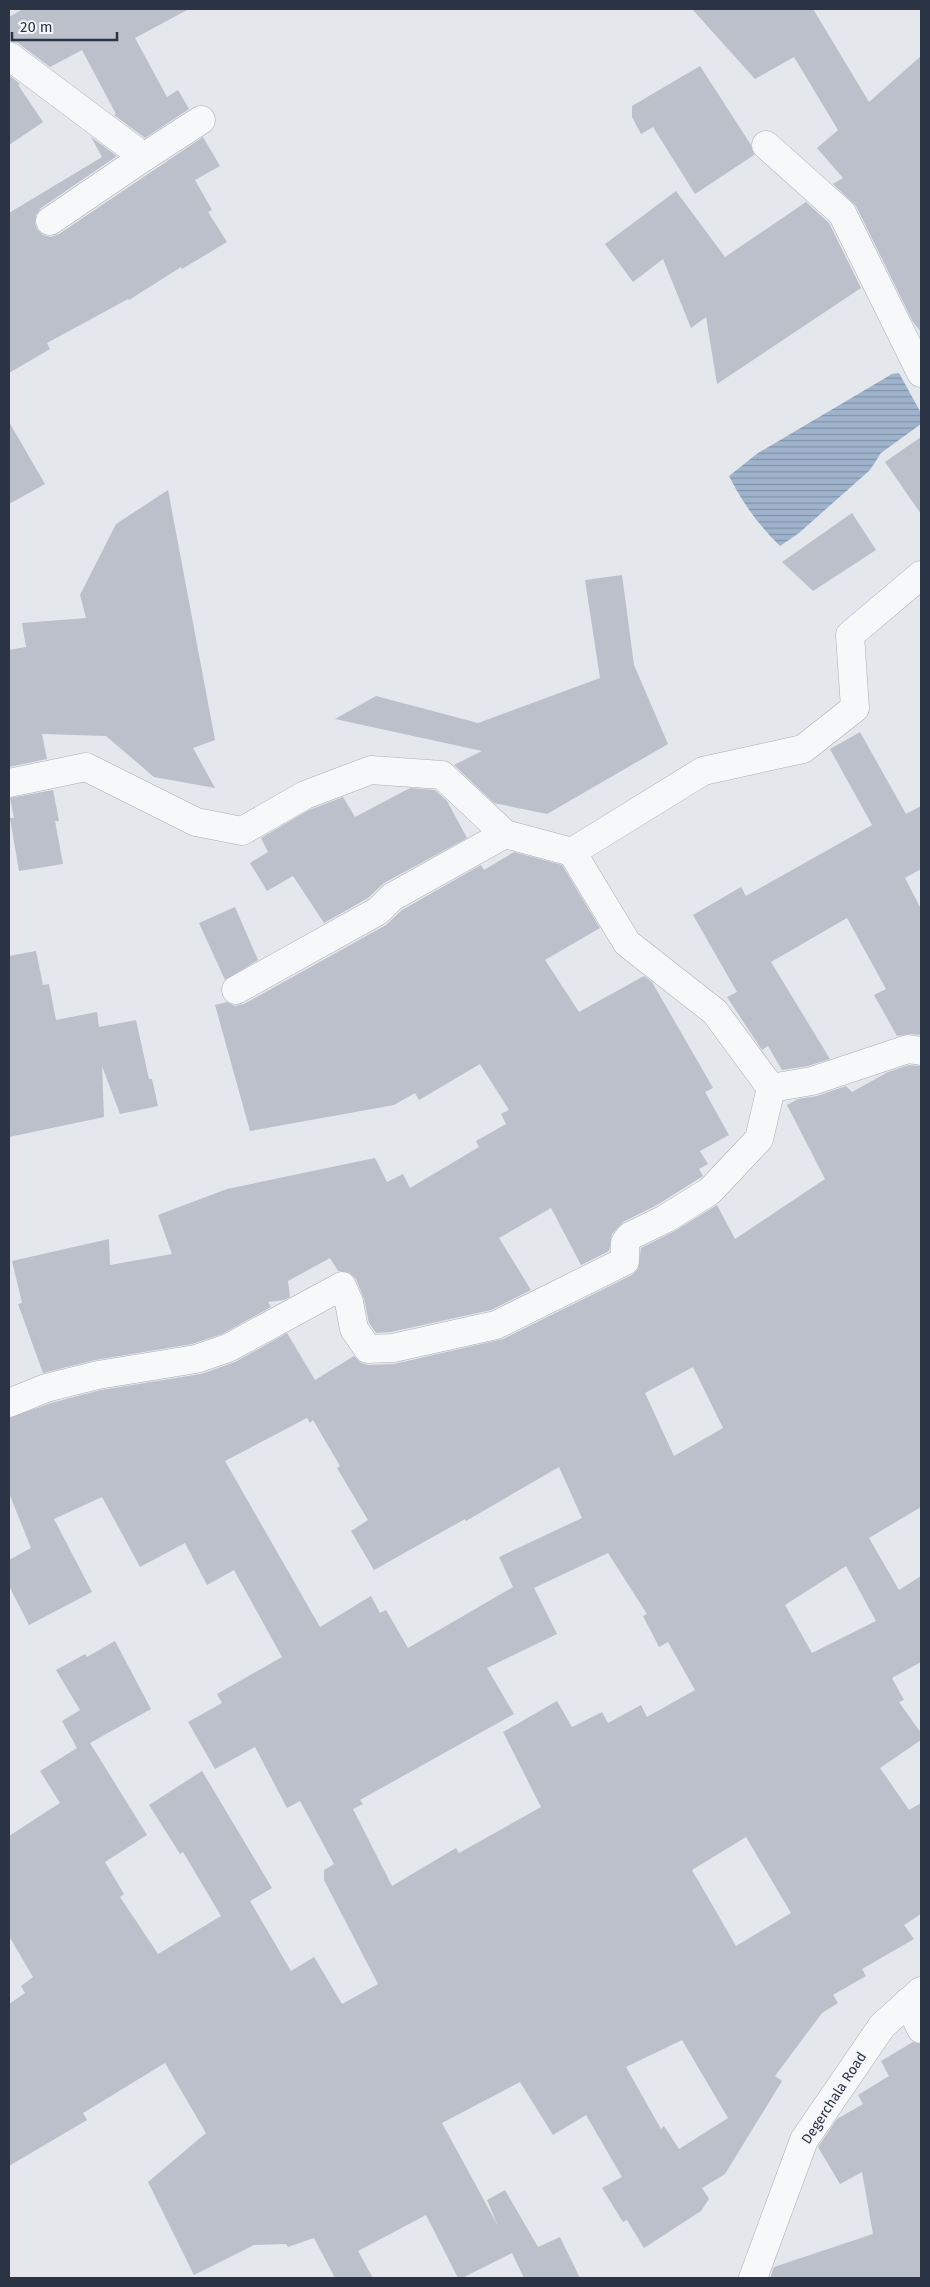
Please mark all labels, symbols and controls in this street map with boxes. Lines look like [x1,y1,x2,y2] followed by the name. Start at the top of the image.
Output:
[12,10,118,42] scale bar
[20,18,53,36] text: 20 m
[798,2049,870,2147] street label: Degerchala Road

